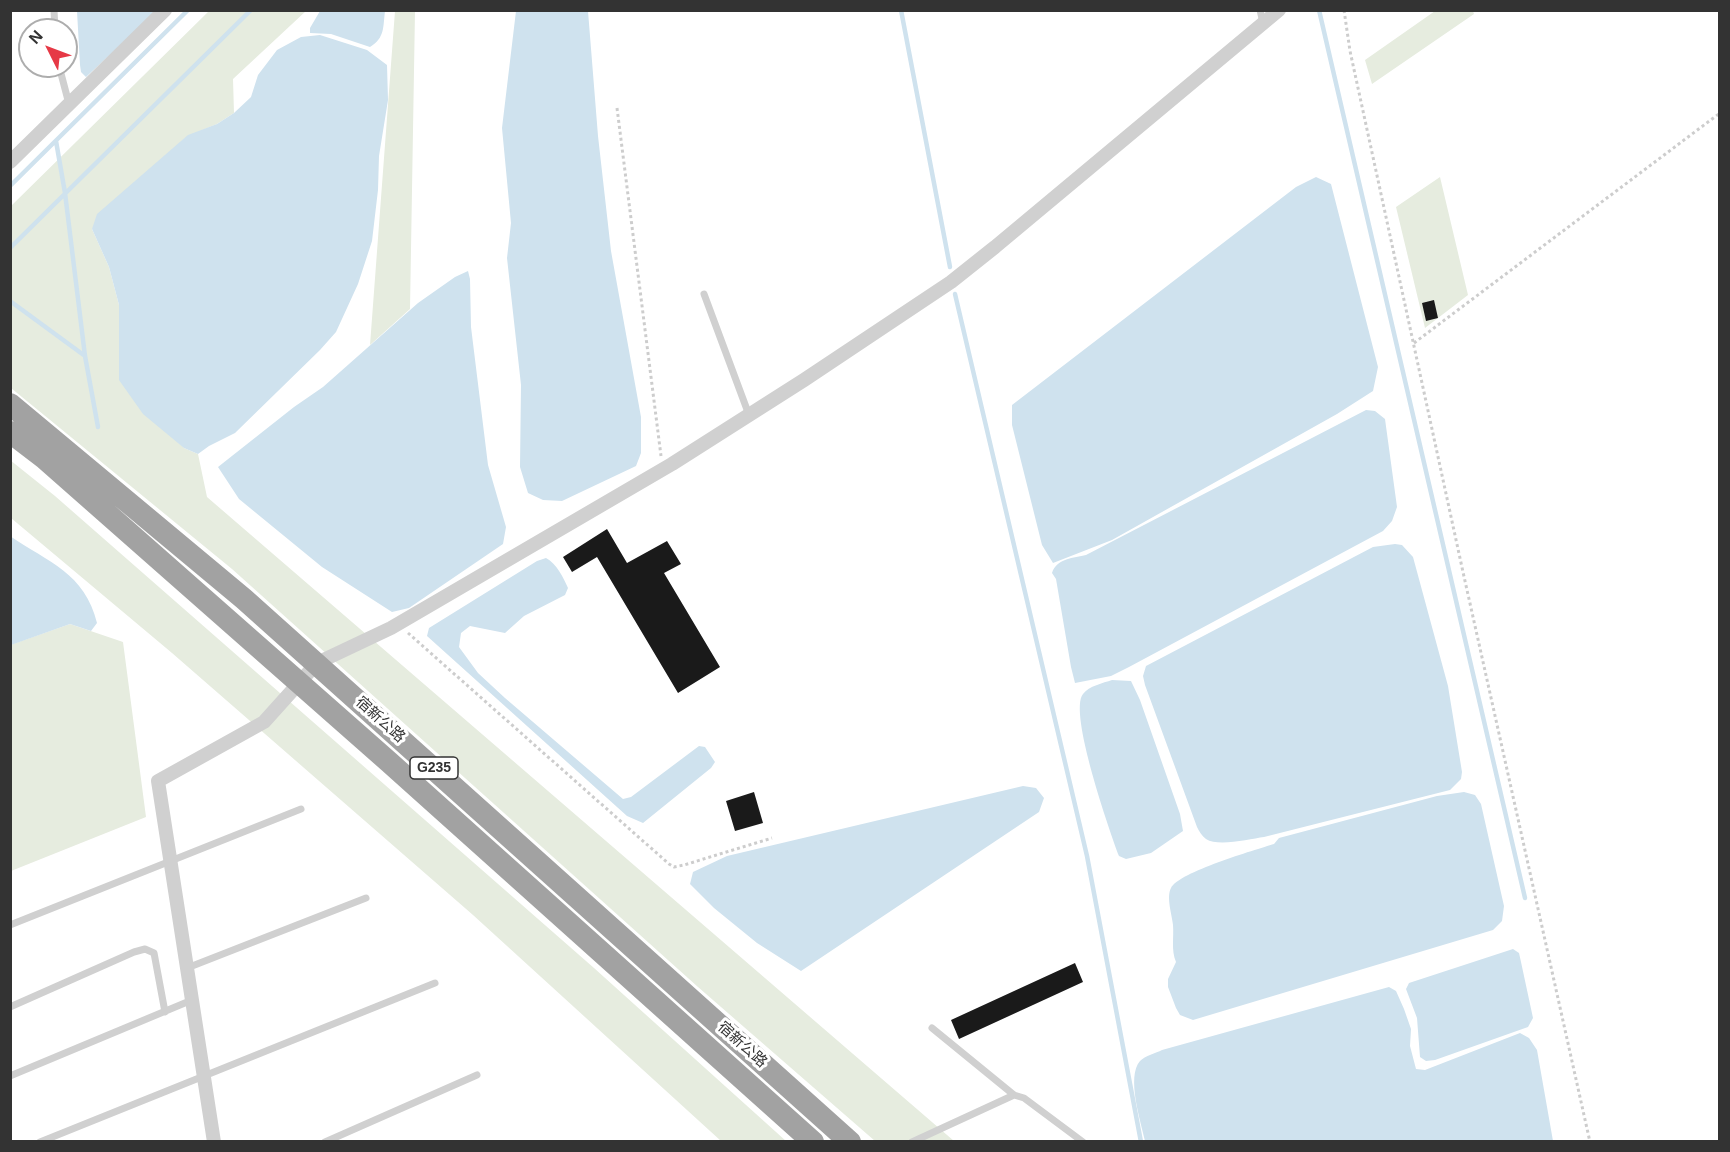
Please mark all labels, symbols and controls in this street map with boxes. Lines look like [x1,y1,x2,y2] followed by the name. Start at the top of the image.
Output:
[18,18,78,78] north arrow
[26,27,46,47] text: N
[352,693,408,747] street label: 宿新公路
[410,757,458,779] road number: G235
[714,1018,770,1072] street label: 宿新公路

